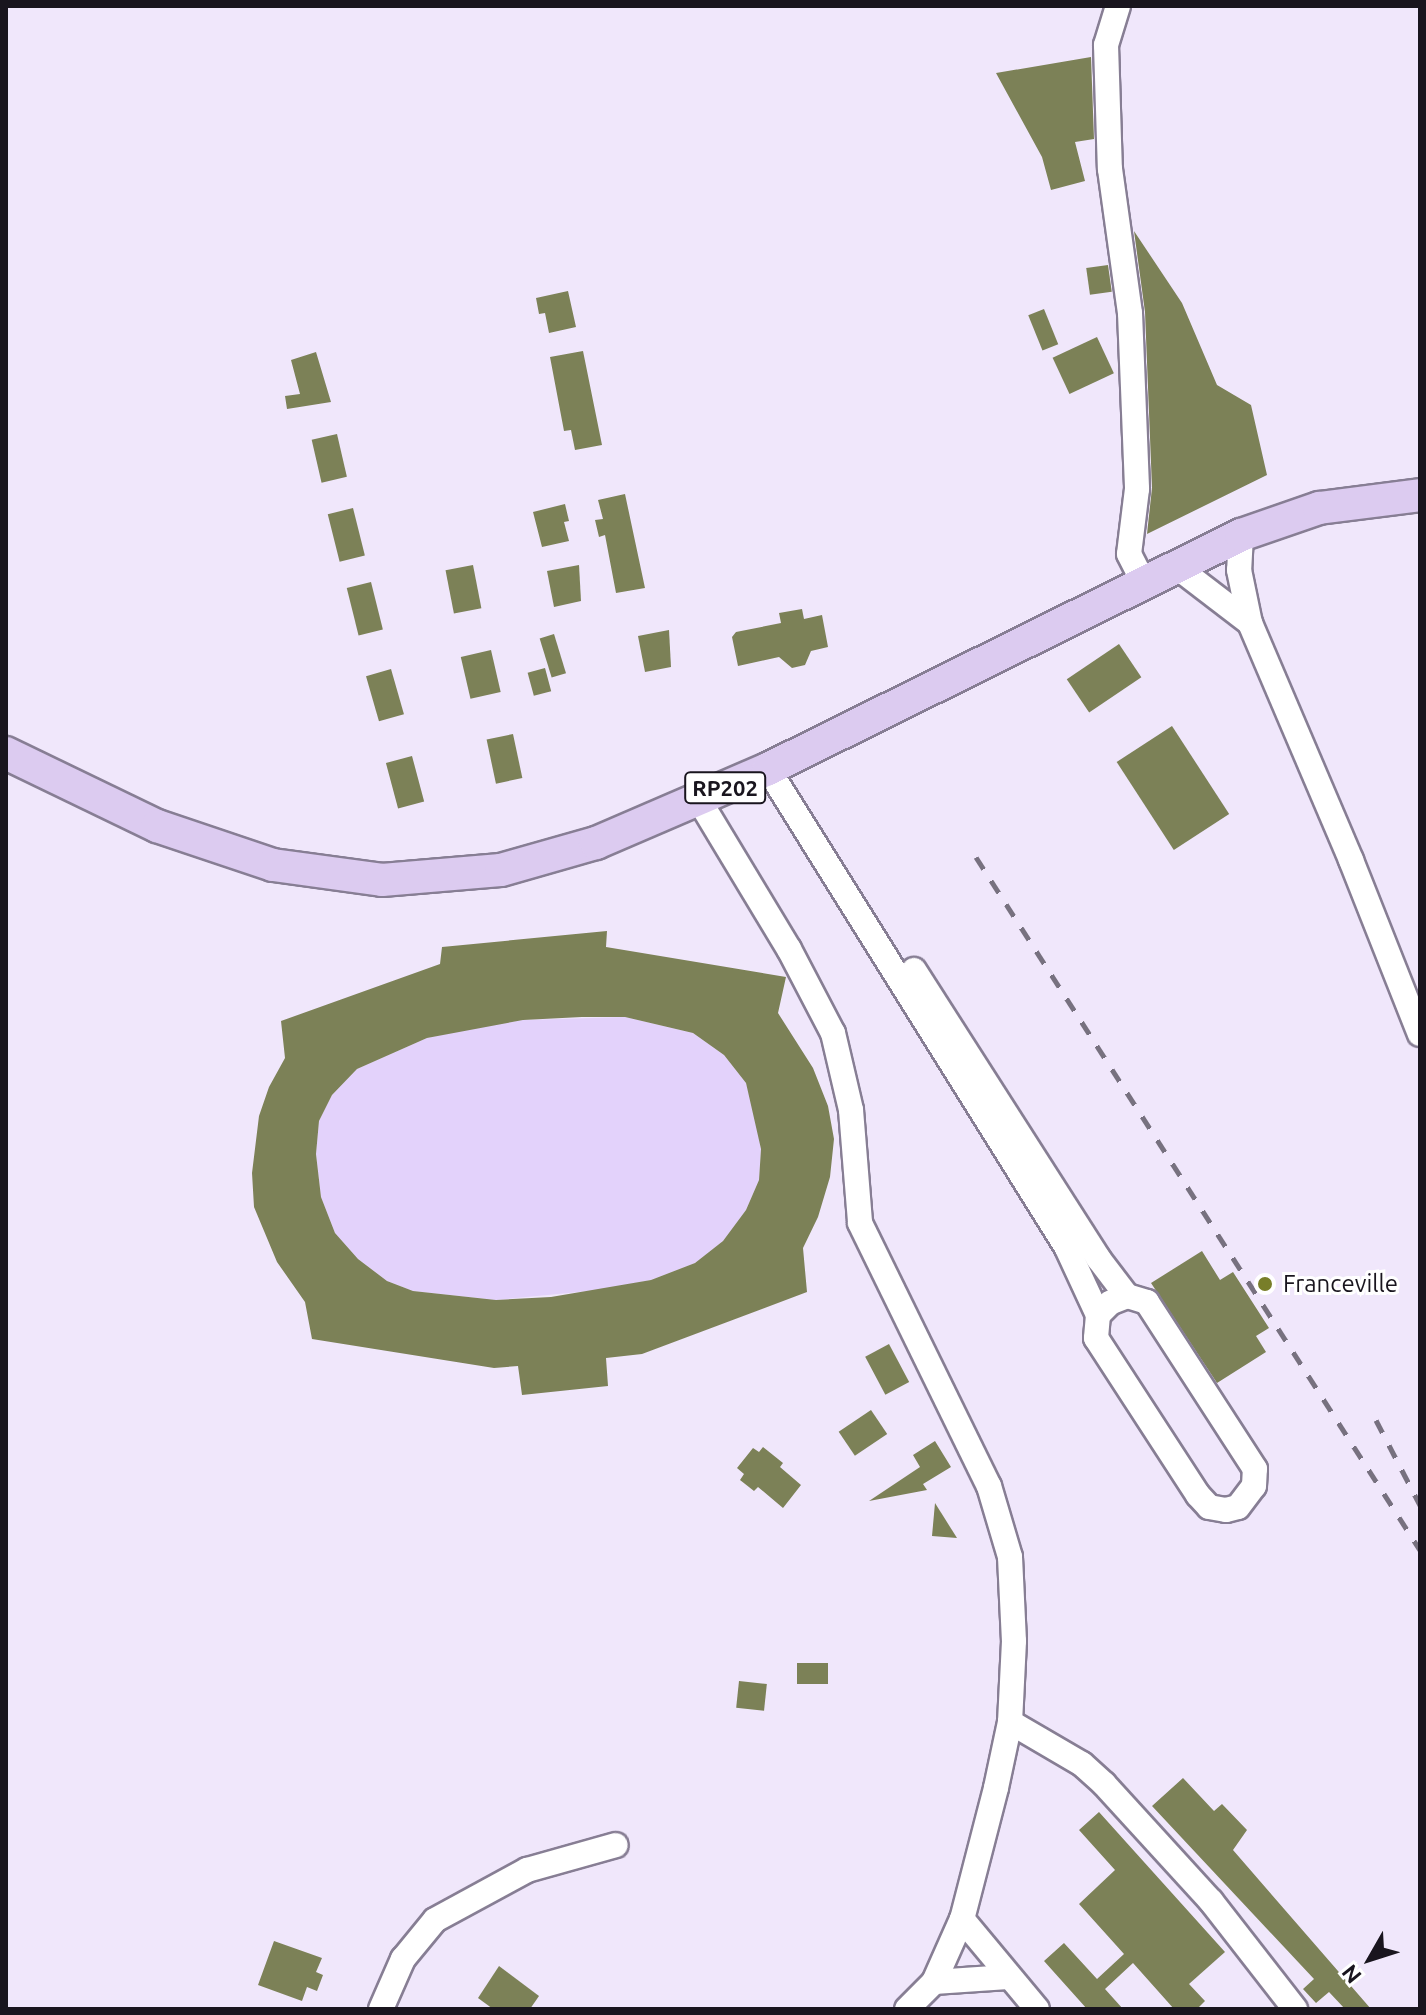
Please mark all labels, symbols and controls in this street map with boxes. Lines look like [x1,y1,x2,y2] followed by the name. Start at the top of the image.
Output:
[683,770,767,806] road number: RP202
[1283,1270,1398,1298] place label: Franceville
[1254,1273,1276,1295] marker: Franceville
[1330,1919,1410,1999] north arrow
[1336,1960,1366,1989] text: N

